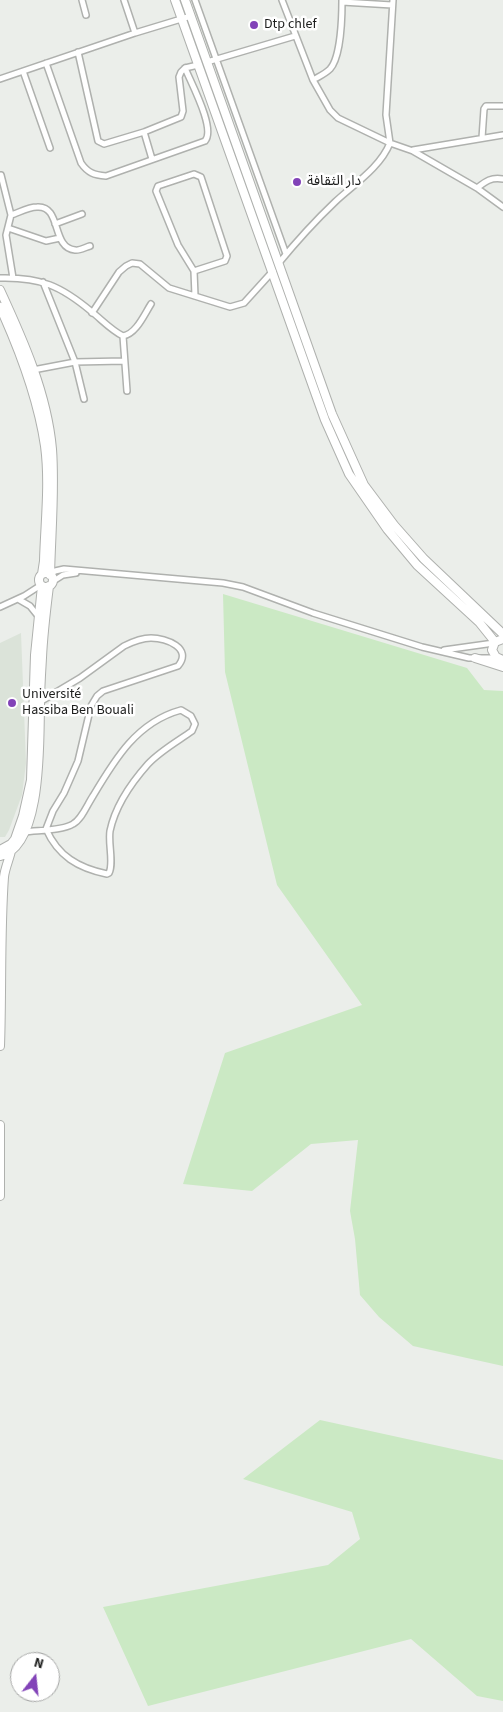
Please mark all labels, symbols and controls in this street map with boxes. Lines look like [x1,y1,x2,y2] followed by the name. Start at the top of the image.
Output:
[264,17,316,33] place label: Dtp chlef
[248,19,260,31] marker: Dtp chlef
[307,174,361,190] place label: دار الثقافة
[291,176,303,188] marker: دار الثقافة
[22,687,134,720] place label: Université Hassiba Ben Bouali
[6,697,18,709] marker: Université Hassiba Ben Bouali
[10,1652,60,1702] north arrow
[32,1653,46,1674] text: N

